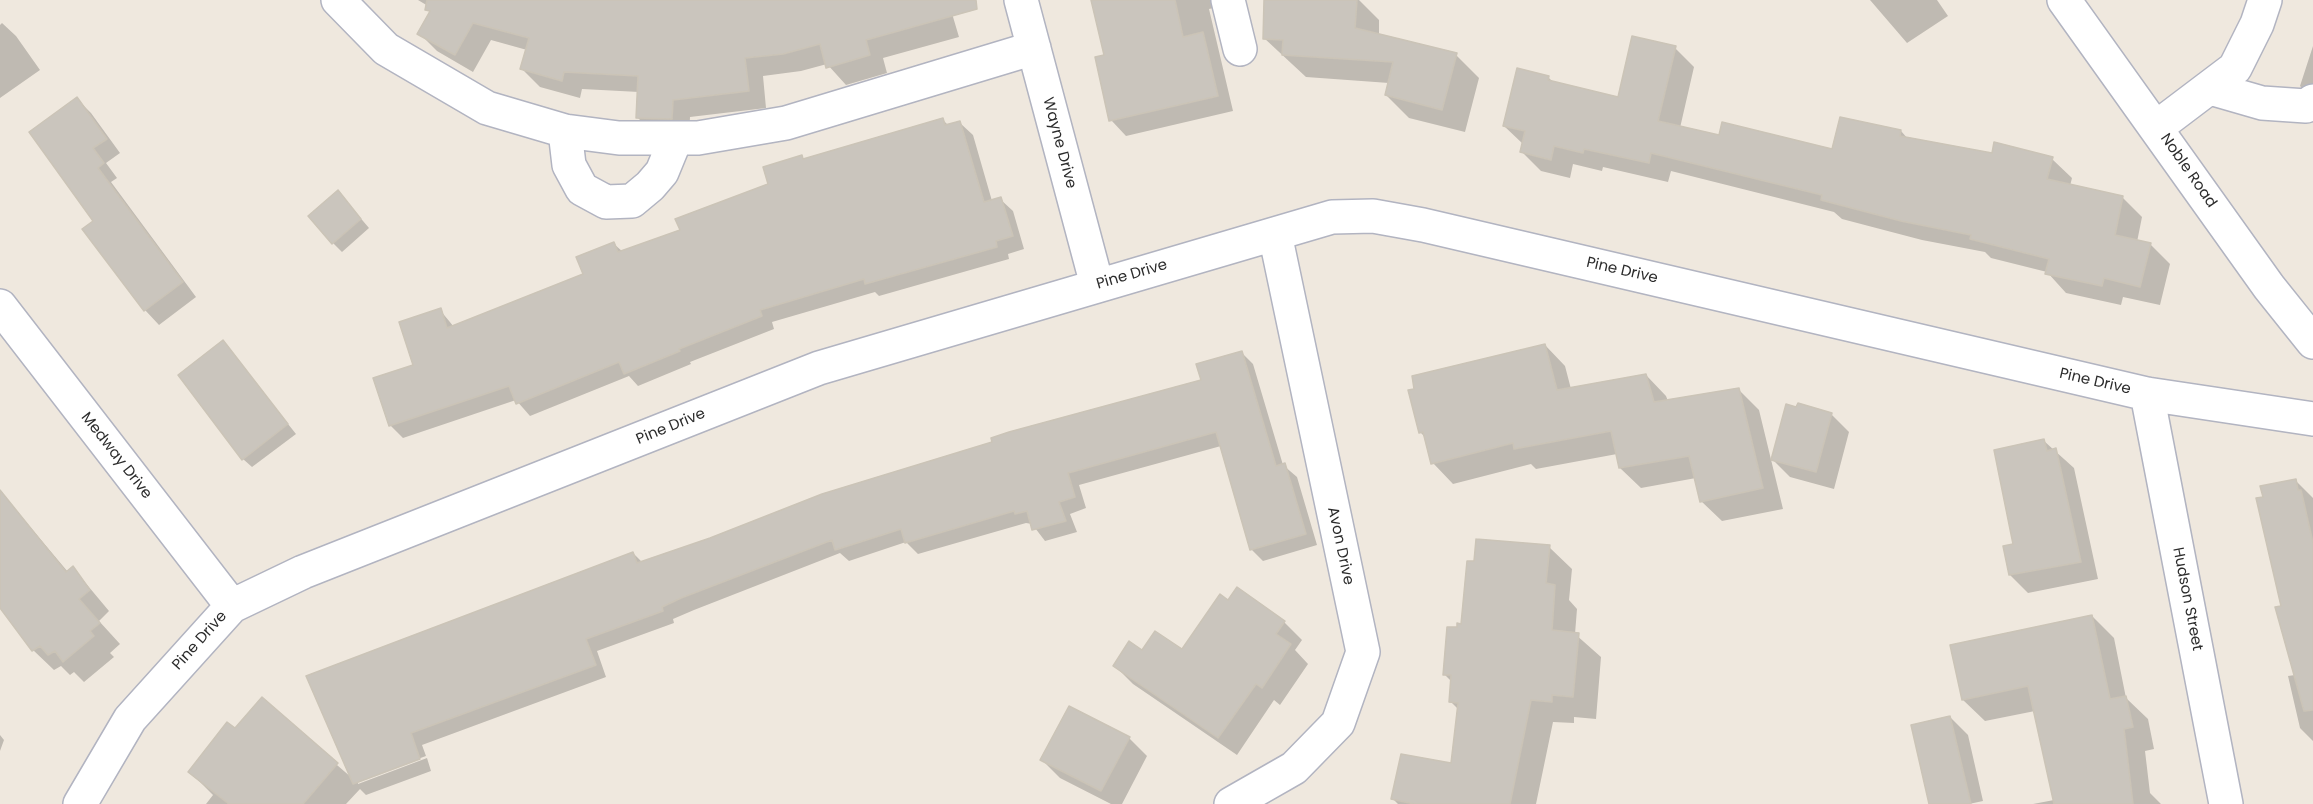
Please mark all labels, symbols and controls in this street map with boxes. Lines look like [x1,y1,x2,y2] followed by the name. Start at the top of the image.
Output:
[1038,95,1080,191] street label: Wayne Drive
[2156,130,2220,212] street label: Noble Road
[1584,254,1660,288] street label: Pine Drive
[1094,256,1170,294] street label: Pine Drive
[2057,365,2133,399] street label: Pine Drive
[634,405,708,449] street label: Pine Drive
[77,409,155,503] street label: Medway Drive
[1323,505,1357,587] street label: Avon Drive
[2168,546,2206,652] street label: Hudson Street
[169,608,231,674] street label: Pine Drive

